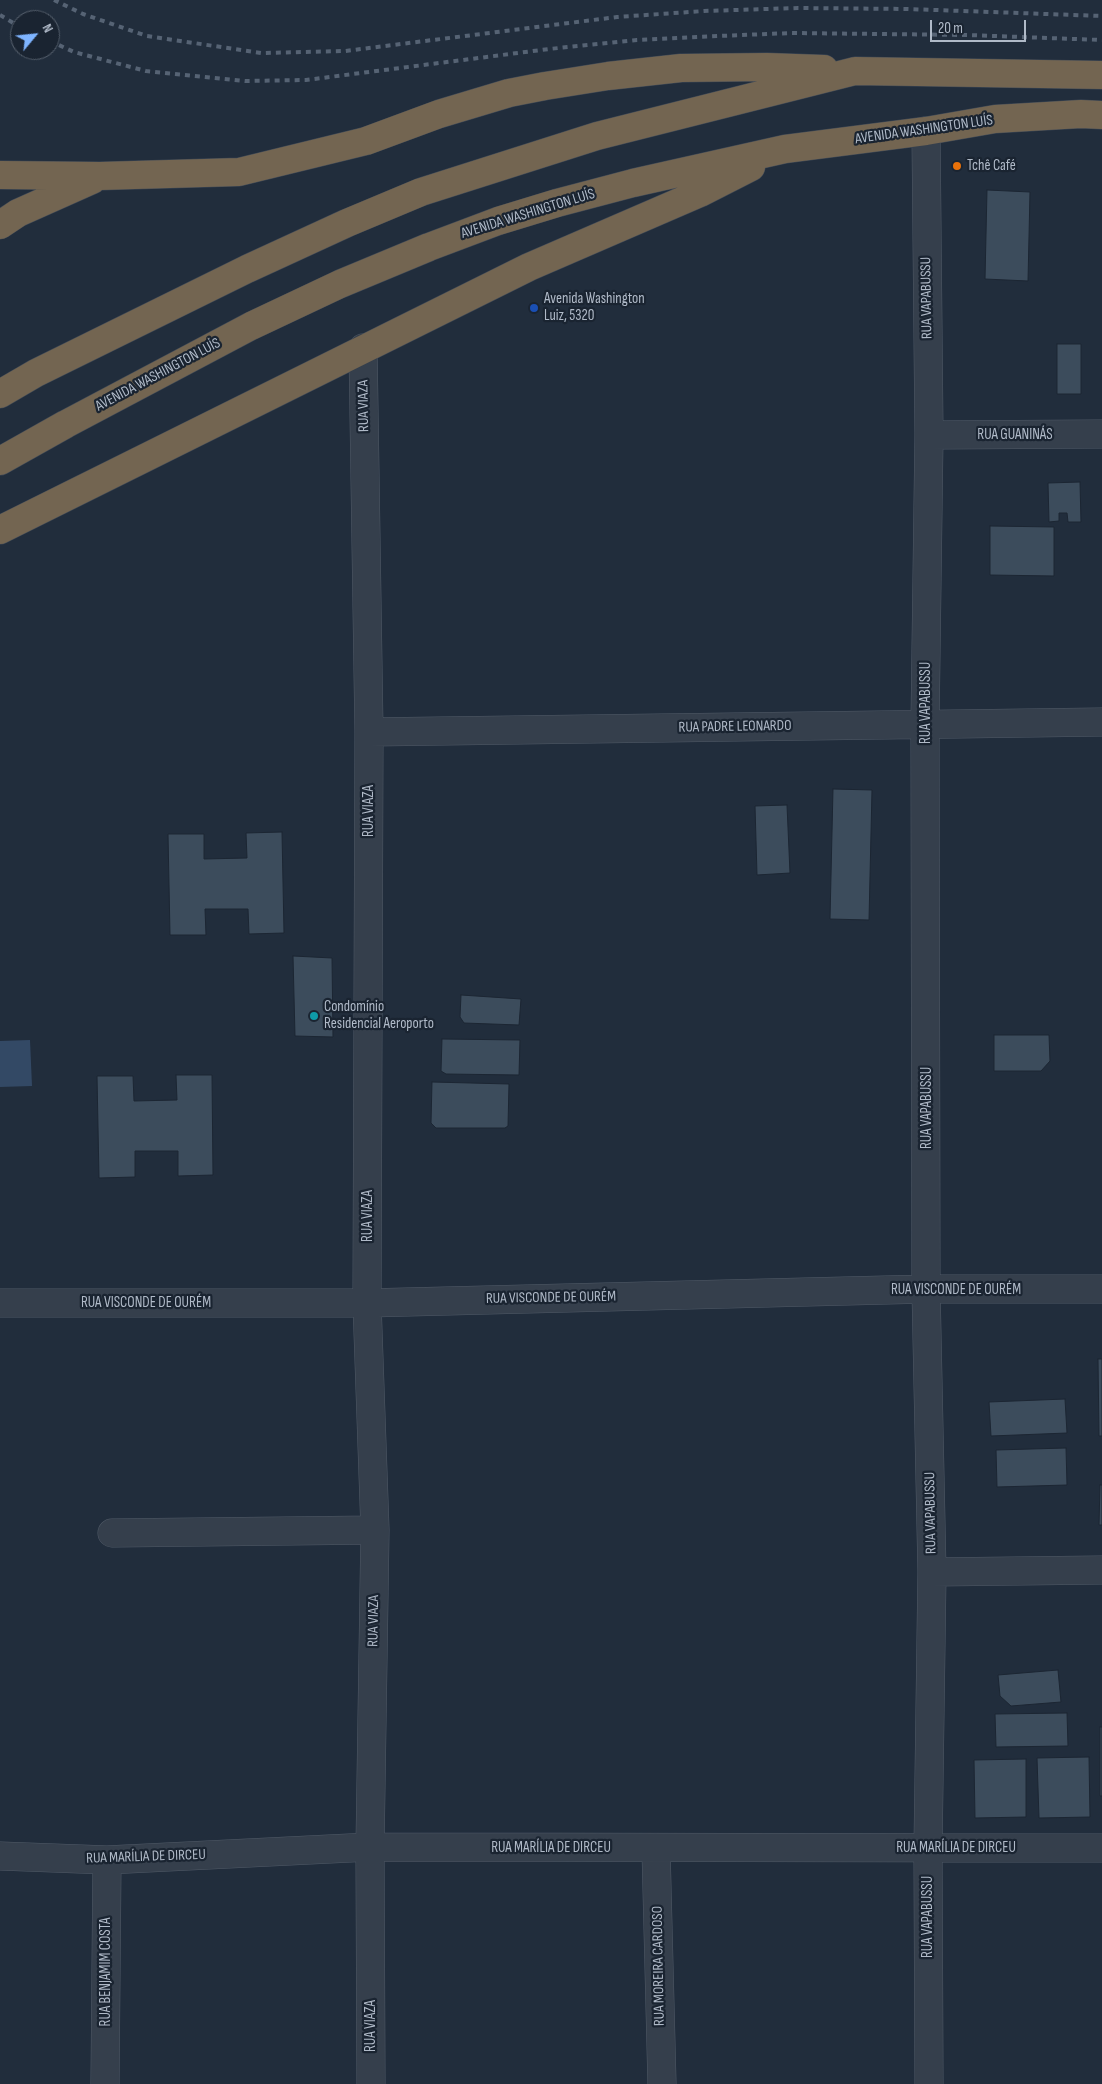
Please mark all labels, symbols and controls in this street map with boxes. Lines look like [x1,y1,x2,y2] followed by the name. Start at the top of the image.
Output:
[10,10,60,60] north arrow
[932,10,1028,42] scale bar
[938,19,963,38] text: 20 m
[39,21,57,35] text: N
[854,111,994,149] street label: AVENIDA WASHINGTON LUÍS
[967,157,1016,175] place label: Tchê Café
[951,160,963,172] marker: Tchê Café
[459,185,597,243] street label: AVENIDA WASHINGTON LUÍS
[917,257,937,339] street label: RUA VAPABUSSU
[544,290,645,325] place label: Avenida Washington Luiz, 5320
[528,302,540,314] marker: Avenida Washington Luiz, 5320
[92,334,224,416] street label: AVENIDA WASHINGTON LUÍS
[355,380,373,432] street label: RUA VIAZA
[977,426,1053,444] street label: RUA GUANINÁS
[917,662,935,744] street label: RUA VAPABUSSU
[678,717,792,737] street label: RUA PADRE LEONARDO
[360,785,378,837] street label: RUA VIAZA
[324,998,434,1033] place label: Condomínio Residencial Aeroporto
[308,1010,320,1022] marker: Condomínio Residencial Aeroporto
[918,1067,936,1149] street label: RUA VAPABUSSU
[359,1190,377,1242] street label: RUA VIAZA
[891,1281,1021,1299] street label: RUA VISCONDE DE OURÉM
[486,1288,616,1308] street label: RUA VISCONDE DE OURÉM
[81,1294,211,1312] street label: RUA VISCONDE DE OURÉM
[921,1472,941,1554] street label: RUA VAPABUSSU
[365,1595,383,1647] street label: RUA VIAZA
[491,1839,611,1857] street label: RUA MARÍLIA DE DIRCEU
[896,1839,1016,1857] street label: RUA MARÍLIA DE DIRCEU
[86,1846,206,1868] street label: RUA MARÍLIA DE DIRCEU
[919,1876,937,1958] street label: RUA VAPABUSSU
[649,1906,669,2026] street label: RUA MOREIRA CARDOSO
[97,1918,115,2026] street label: RUA BENJAMIM COSTA
[362,2000,380,2052] street label: RUA VIAZA

